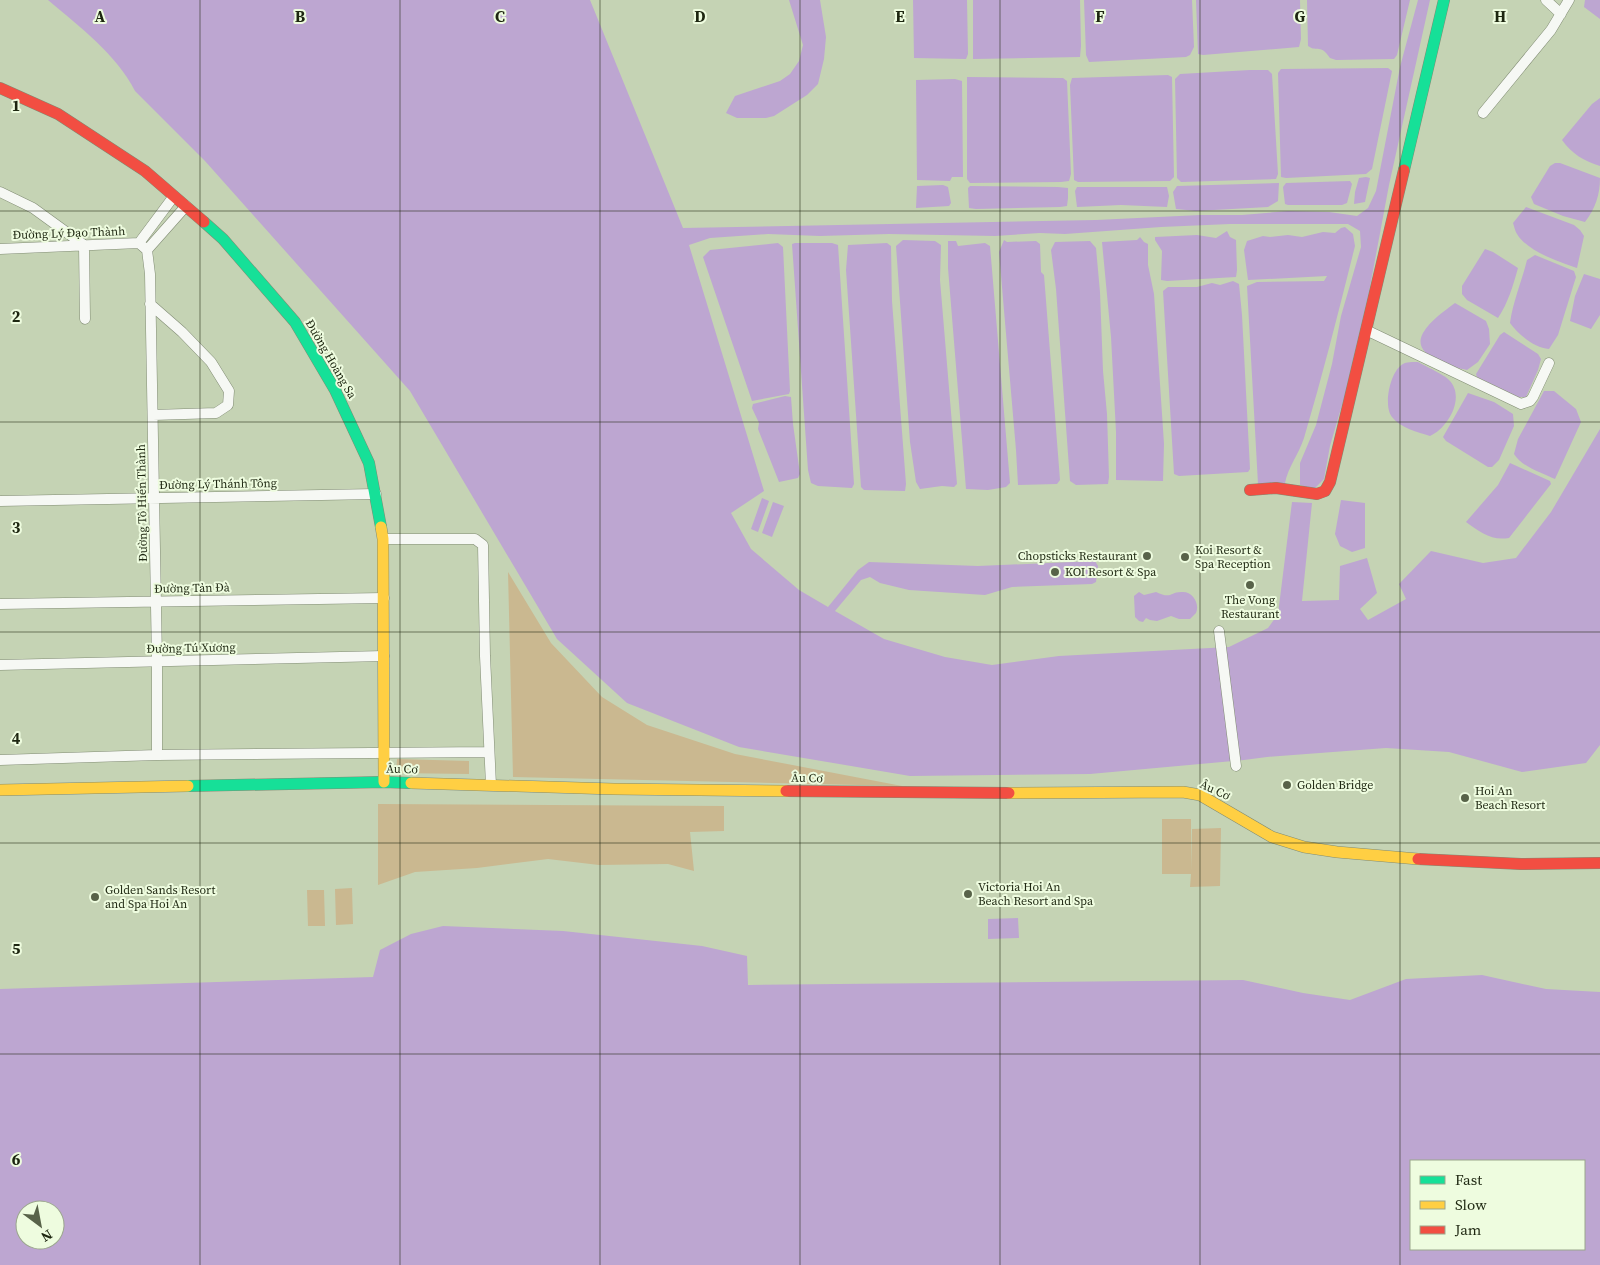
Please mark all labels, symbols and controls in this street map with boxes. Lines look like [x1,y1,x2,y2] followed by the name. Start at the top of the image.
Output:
[95,5,106,27] text: A
[295,5,306,27] text: B
[495,5,505,27] text: C
[694,5,706,27] text: D
[895,5,905,27] text: E
[1095,5,1105,27] text: F
[1295,5,1306,27] text: G
[1494,5,1506,27] text: H
[12,94,20,116] text: 1
[12,223,126,243] street label: Đường Lý Đạo Thành
[12,305,21,327] text: 2
[302,317,361,402] street label: Đường Hoàng Sa
[133,444,151,562] street label: Đường Tô Hiến Thành
[159,475,277,493] street label: Đường Lý Thánh Tông
[12,516,21,538] text: 3
[1195,542,1271,572] place label: Koi Resort & Spa Reception
[1018,548,1137,564] place label: Chopsticks Restaurant
[1141,550,1153,562] marker: Chopsticks Restaurant
[1179,551,1191,563] marker: Koi Resort & Spa Reception
[1065,564,1157,580] place label: KOI Resort & Spa
[1049,566,1061,578] marker: KOI Resort & Spa
[154,579,231,597] street label: Đường Tản Đà
[1244,579,1256,591] marker: The Vong Restaurant
[1221,592,1279,622] place label: The Vong Restaurant
[146,639,236,657] street label: Đường Tú Xương
[12,727,21,749] text: 4
[386,761,418,777] street label: Âu Cơ
[791,770,823,786] street label: Âu Cơ
[1197,776,1233,804] street label: Âu Cơ
[1297,777,1373,793] place label: Golden Bridge
[1281,779,1293,791] marker: Golden Bridge
[1475,783,1545,813] place label: Hoi An Beach Resort
[1459,792,1471,804] marker: Hoi An Beach Resort
[978,879,1094,909] place label: Victoria Hoi An Beach Resort and Spa
[105,882,215,912] place label: Golden Sands Resort and Spa Hoi An
[962,888,974,900] marker: Victoria Hoi An Beach Resort and Spa
[89,891,101,903] marker: Golden Sands Resort and Spa Hoi An
[12,937,21,959] text: 5
[12,1148,21,1170] text: 6
[1410,1160,1585,1250] legend
[1455,1169,1482,1190] text: Fast
[1455,1194,1487,1215] text: Slow
[15,1200,65,1250] north arrow
[1454,1219,1482,1240] text: Jam
[37,1225,57,1247] text: N

